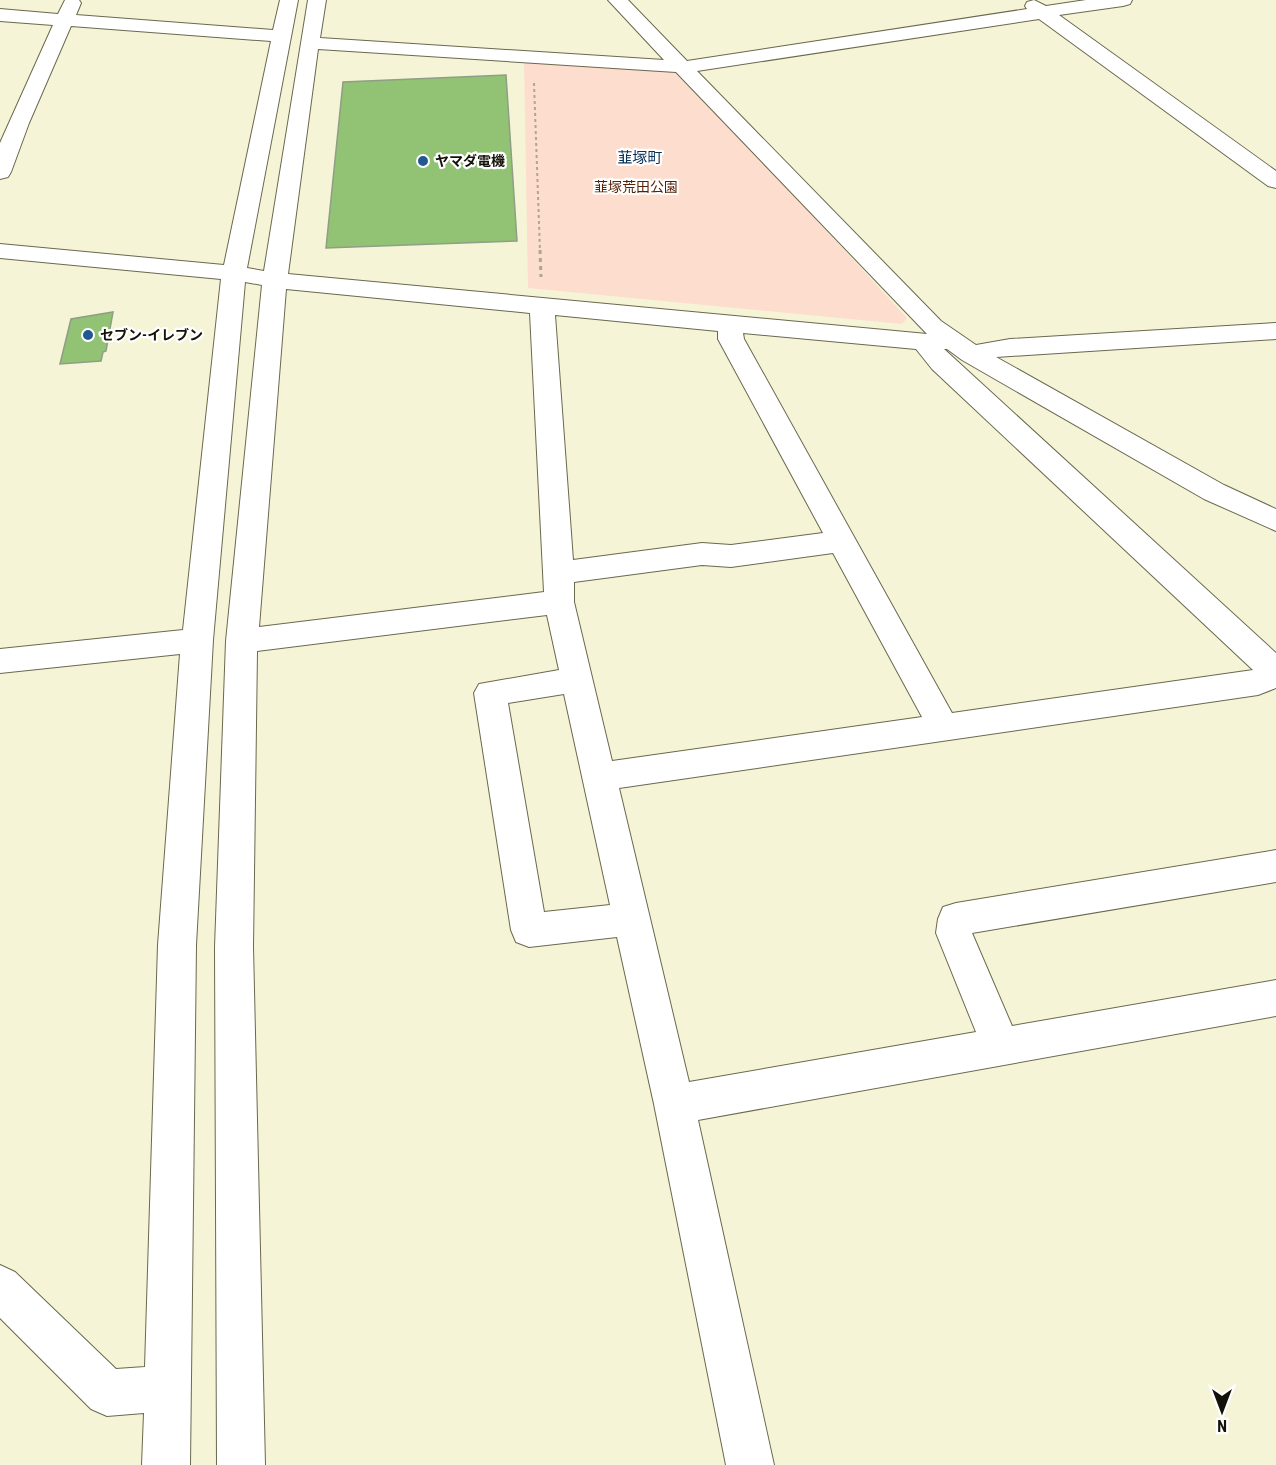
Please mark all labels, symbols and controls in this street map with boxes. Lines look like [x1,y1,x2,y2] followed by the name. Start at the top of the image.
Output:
[617,149,663,167] district label: 韮塚町
[435,153,505,169] place label: ヤマダ電機
[416,154,430,168] marker: ヤマダ電機
[594,179,678,195] park label: 韮塚荒田公園
[100,327,203,343] place label: セブン-イレブン
[81,328,95,342] marker: セブン-イレブン
[1192,1381,1252,1441] north arrow
[1217,1416,1227,1435] text: N

